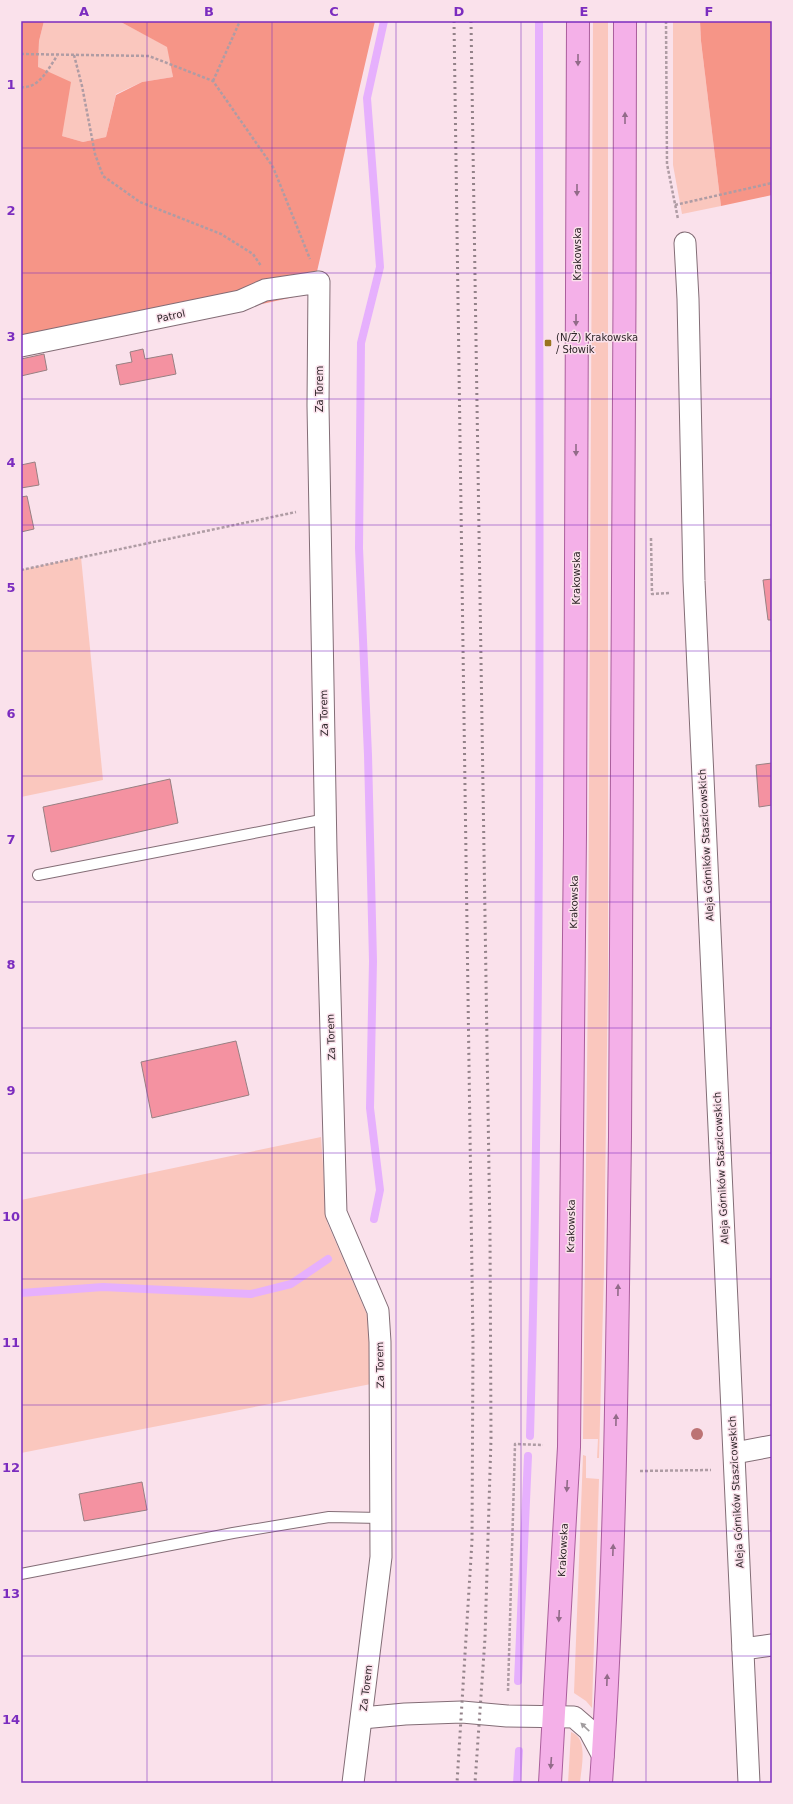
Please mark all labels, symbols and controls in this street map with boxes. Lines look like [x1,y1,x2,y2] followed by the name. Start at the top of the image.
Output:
[79,4,89,19] text: A
[204,4,214,19] text: B
[329,4,339,19] text: C
[454,4,465,19] text: D
[580,4,588,19] text: E
[705,4,713,19] text: F
[575,54,581,67] one-way arrow
[6,77,16,92] text: 1
[622,111,628,124] one-way arrow
[574,184,580,197] one-way arrow
[6,203,16,218] text: 2
[572,227,583,281] street label: Krakowska
[156,308,186,324] street label: Patrol
[573,314,579,327] one-way arrow
[6,329,16,344] text: 3
[556,331,638,355] place label: (N/Ż) Krakowska / Słowik
[543,338,553,348] marker: (N/Ż) Krakowska / Słowik
[314,366,325,412] street label: Za Torem
[573,444,579,457] one-way arrow
[6,455,16,470] text: 4
[571,551,582,605] street label: Krakowska
[6,580,16,595] text: 5
[318,690,330,736] street label: Za Torem
[6,706,16,721] text: 6
[697,768,715,922] street label: Aleja Górników Staszicowskich
[6,832,16,847] text: 7
[568,875,580,929] street label: Krakowska
[6,957,16,972] text: 8
[325,1014,337,1060] street label: Za Torem
[6,1083,16,1098] text: 9
[712,1091,730,1245] street label: Aleja Górników Staszicowskich
[565,1199,577,1253] street label: Krakowska
[2,1209,20,1224] text: 10
[615,1283,621,1296] one-way arrow
[2,1335,20,1350] text: 11
[374,1342,386,1388] street label: Za Torem
[613,1413,619,1426] one-way arrow
[727,1415,745,1569] street label: Aleja Górników Staszicowskich
[2,1460,20,1475] text: 12
[563,1480,570,1492] one-way arrow
[556,1523,570,1577] street label: Krakowska
[609,1544,616,1556] one-way arrow
[2,1586,20,1601] text: 13
[556,1610,563,1622] one-way arrow
[358,1664,374,1712] street label: Za Torem
[604,1674,611,1686] one-way arrow
[2,1712,20,1727] text: 14
[580,1722,590,1732] one-way arrow
[548,1757,555,1769] one-way arrow

